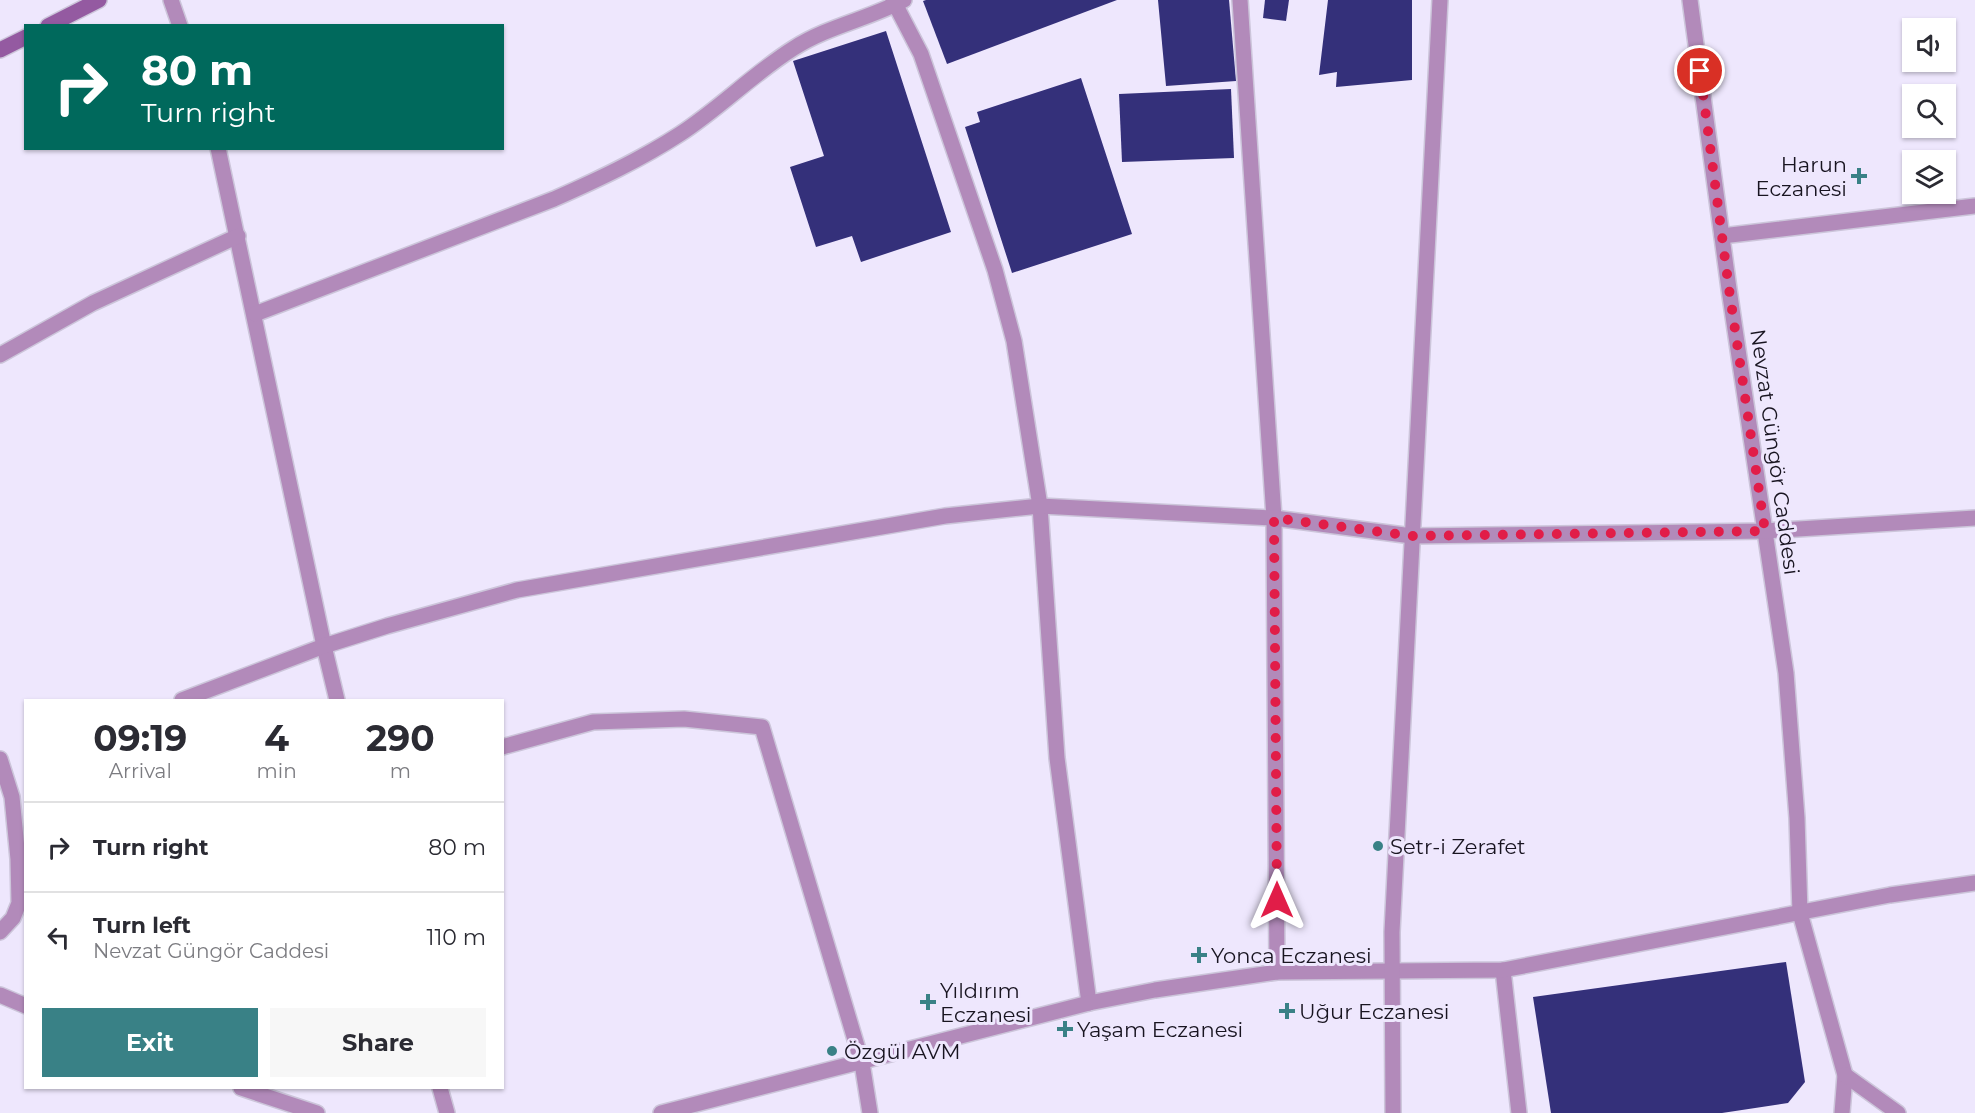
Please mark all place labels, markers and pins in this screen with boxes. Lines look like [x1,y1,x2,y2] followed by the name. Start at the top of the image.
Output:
[1674,45,1725,96] pin
[1756,152,1847,201] place label: Harun Eczanesi
[1852,169,1866,183] marker: Harun Eczanesi
[1390,834,1526,859] place label: Setr-i Zerafet
[1371,839,1385,853] marker: Setr-i Zerafet
[1211,943,1372,968] place label: Yonca Eczanesi
[1192,948,1206,962] marker: Yonca Eczanesi
[940,978,1031,1027] place label: Yıldırım Eczanesi
[921,995,935,1009] marker: Yıldırım Eczanesi
[1299,999,1450,1024] place label: Uğur Eczanesi
[1280,1004,1294,1018] marker: Uğur Eczanesi
[1077,1017,1243,1042] place label: Yaşam Eczanesi
[1058,1022,1072,1036] marker: Yaşam Eczanesi
[844,1039,961,1064] place label: Özgül AVM
[825,1044,839,1058] marker: Özgül AVM

